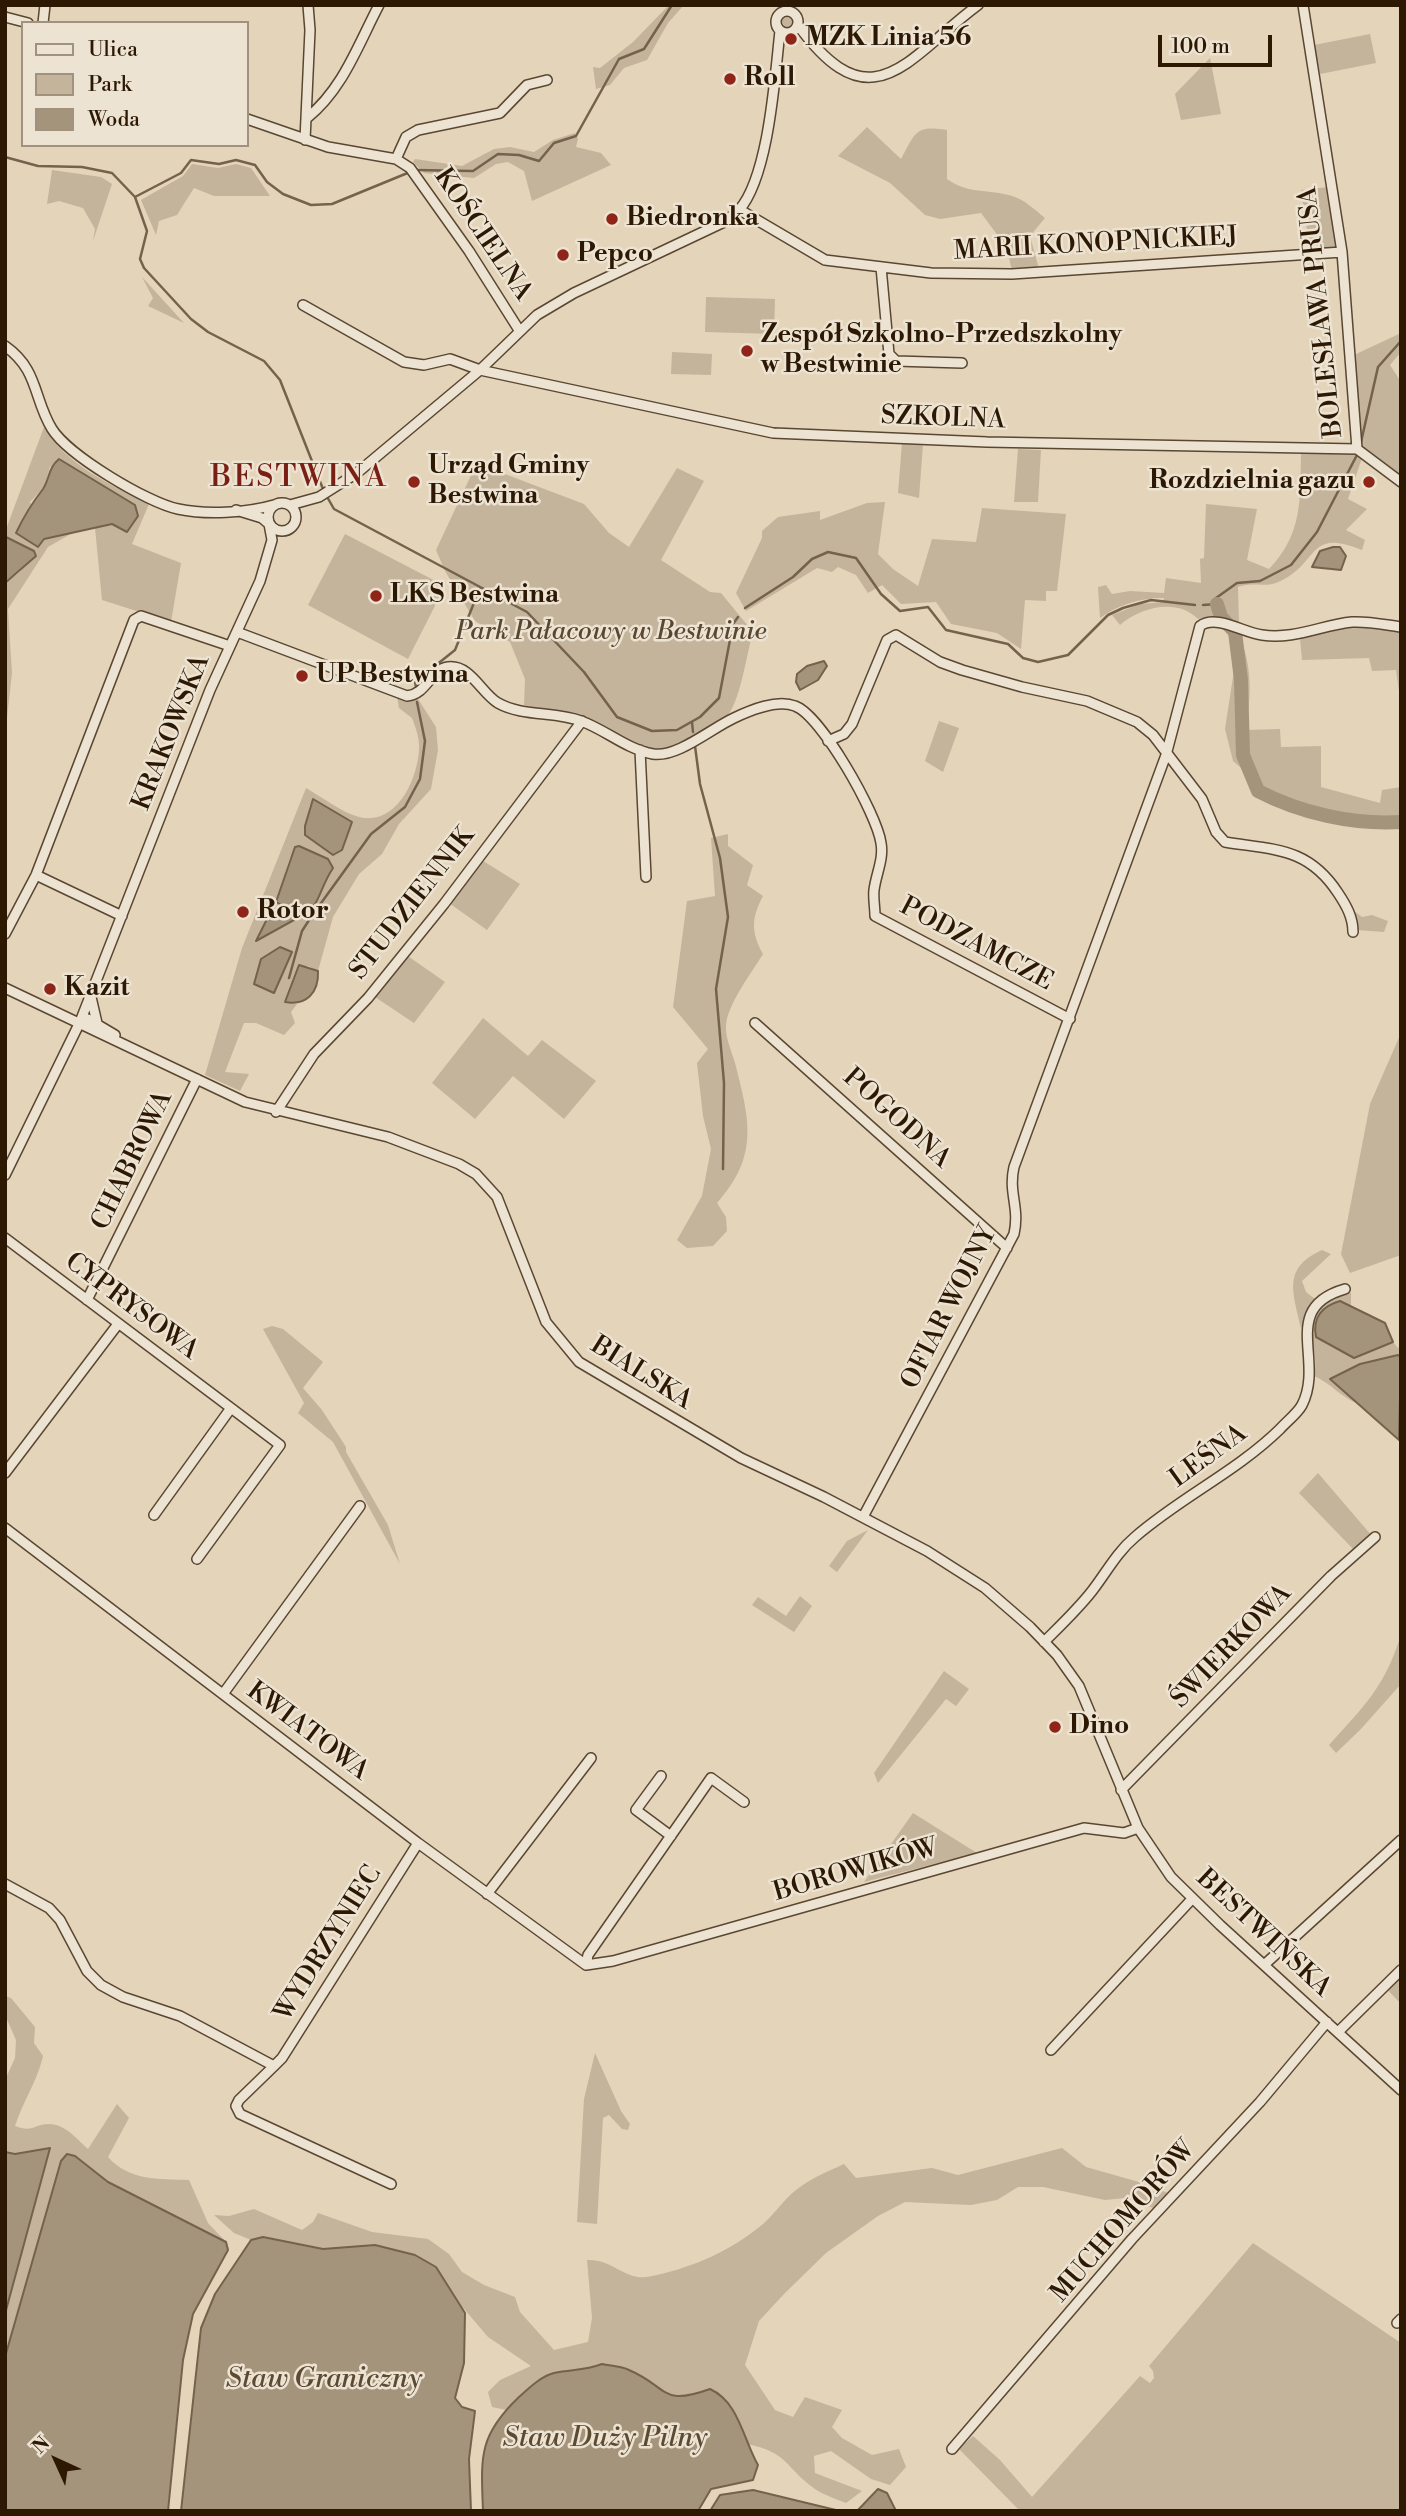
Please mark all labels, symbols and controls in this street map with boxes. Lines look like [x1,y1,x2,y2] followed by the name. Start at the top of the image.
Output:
[21,21,248,147] legend
[1161,21,1275,65] scale bar
[805,23,971,55] place label: MZK Linia 56
[783,31,799,47] marker: MZK Linia 56
[1171,34,1230,60] text: 100 m
[88,37,138,63] text: Ulica
[744,63,795,95] place label: Roll
[722,71,738,87] marker: Roll
[88,72,132,98] text: Park
[88,107,140,133] text: Woda
[426,163,538,307] street label: KOŚCIELNA
[1293,185,1351,439] street label: BOLESŁAWA PRUSA
[626,203,759,235] place label: Biedronka
[604,211,620,227] marker: Biedronka
[953,222,1239,268] street label: MARII KONOPNICKIEJ
[577,239,653,271] place label: Pepco
[555,247,571,263] marker: Pepco
[761,320,1122,382] place label: Zespół Szkolno-Przedszkolny w Bestwinie
[739,343,755,359] marker: Zespół Szkolno-Przedszkolny w Bestwinie
[880,401,1006,437] street label: SZKOLNA
[428,451,589,512] place label: Urząd Gminy Bestwina
[211,461,387,497] district label: BESTWINA
[1149,466,1355,498] place label: Rozdzielnia gazu
[406,474,422,490] marker: Urząd Gminy Bestwina
[1361,474,1377,490] marker: Rozdzielnia gazu
[390,580,559,612] place label: LKS Bestwina
[368,588,384,604] marker: LKS Bestwina
[455,617,767,649] park label: Park Pałacowy w Bestwinie
[127,651,217,815] street label: KRAKOWSKA
[316,660,469,692] place label: UP Bestwina
[294,668,310,684] marker: UP Bestwina
[344,822,482,986] street label: STUDZIENNIK
[894,892,1058,998] street label: PODZAMCZE
[257,896,329,928] place label: Rotor
[235,904,251,920] marker: Rotor
[64,973,130,1005] place label: Kazit
[42,981,58,997] marker: Kazit
[836,1062,956,1176] street label: POGODNA
[86,1086,180,1236] street label: CHABROWA
[896,1221,1004,1395] street label: OFIAR WOJNY
[58,1247,204,1367] street label: CYPRYSOWA
[584,1331,698,1417] street label: BIALSKA
[1164,1419,1254,1495] street label: LEŚNA
[1165,1579,1299,1715] street label: ŚWIERKOWA
[240,1676,374,1788] street label: KWIATOWA
[1069,1711,1129,1743] place label: Dino
[1047,1719,1063,1735] marker: Dino
[770,1833,942,1909] street label: BOROWIKÓW
[269,1860,389,2028] street label: WYDRZYNIEC
[1189,1864,1337,2004] street label: BESTWIŃSKA
[1045,2135,1203,2309] street label: MUCHOMORÓW
[226,2363,422,2397] water label: Staw Graniczny
[503,2422,707,2456] water label: Staw Duży Pilny
[21,2425,91,2495] north arrow
[27,2431,55,2459] text: N

